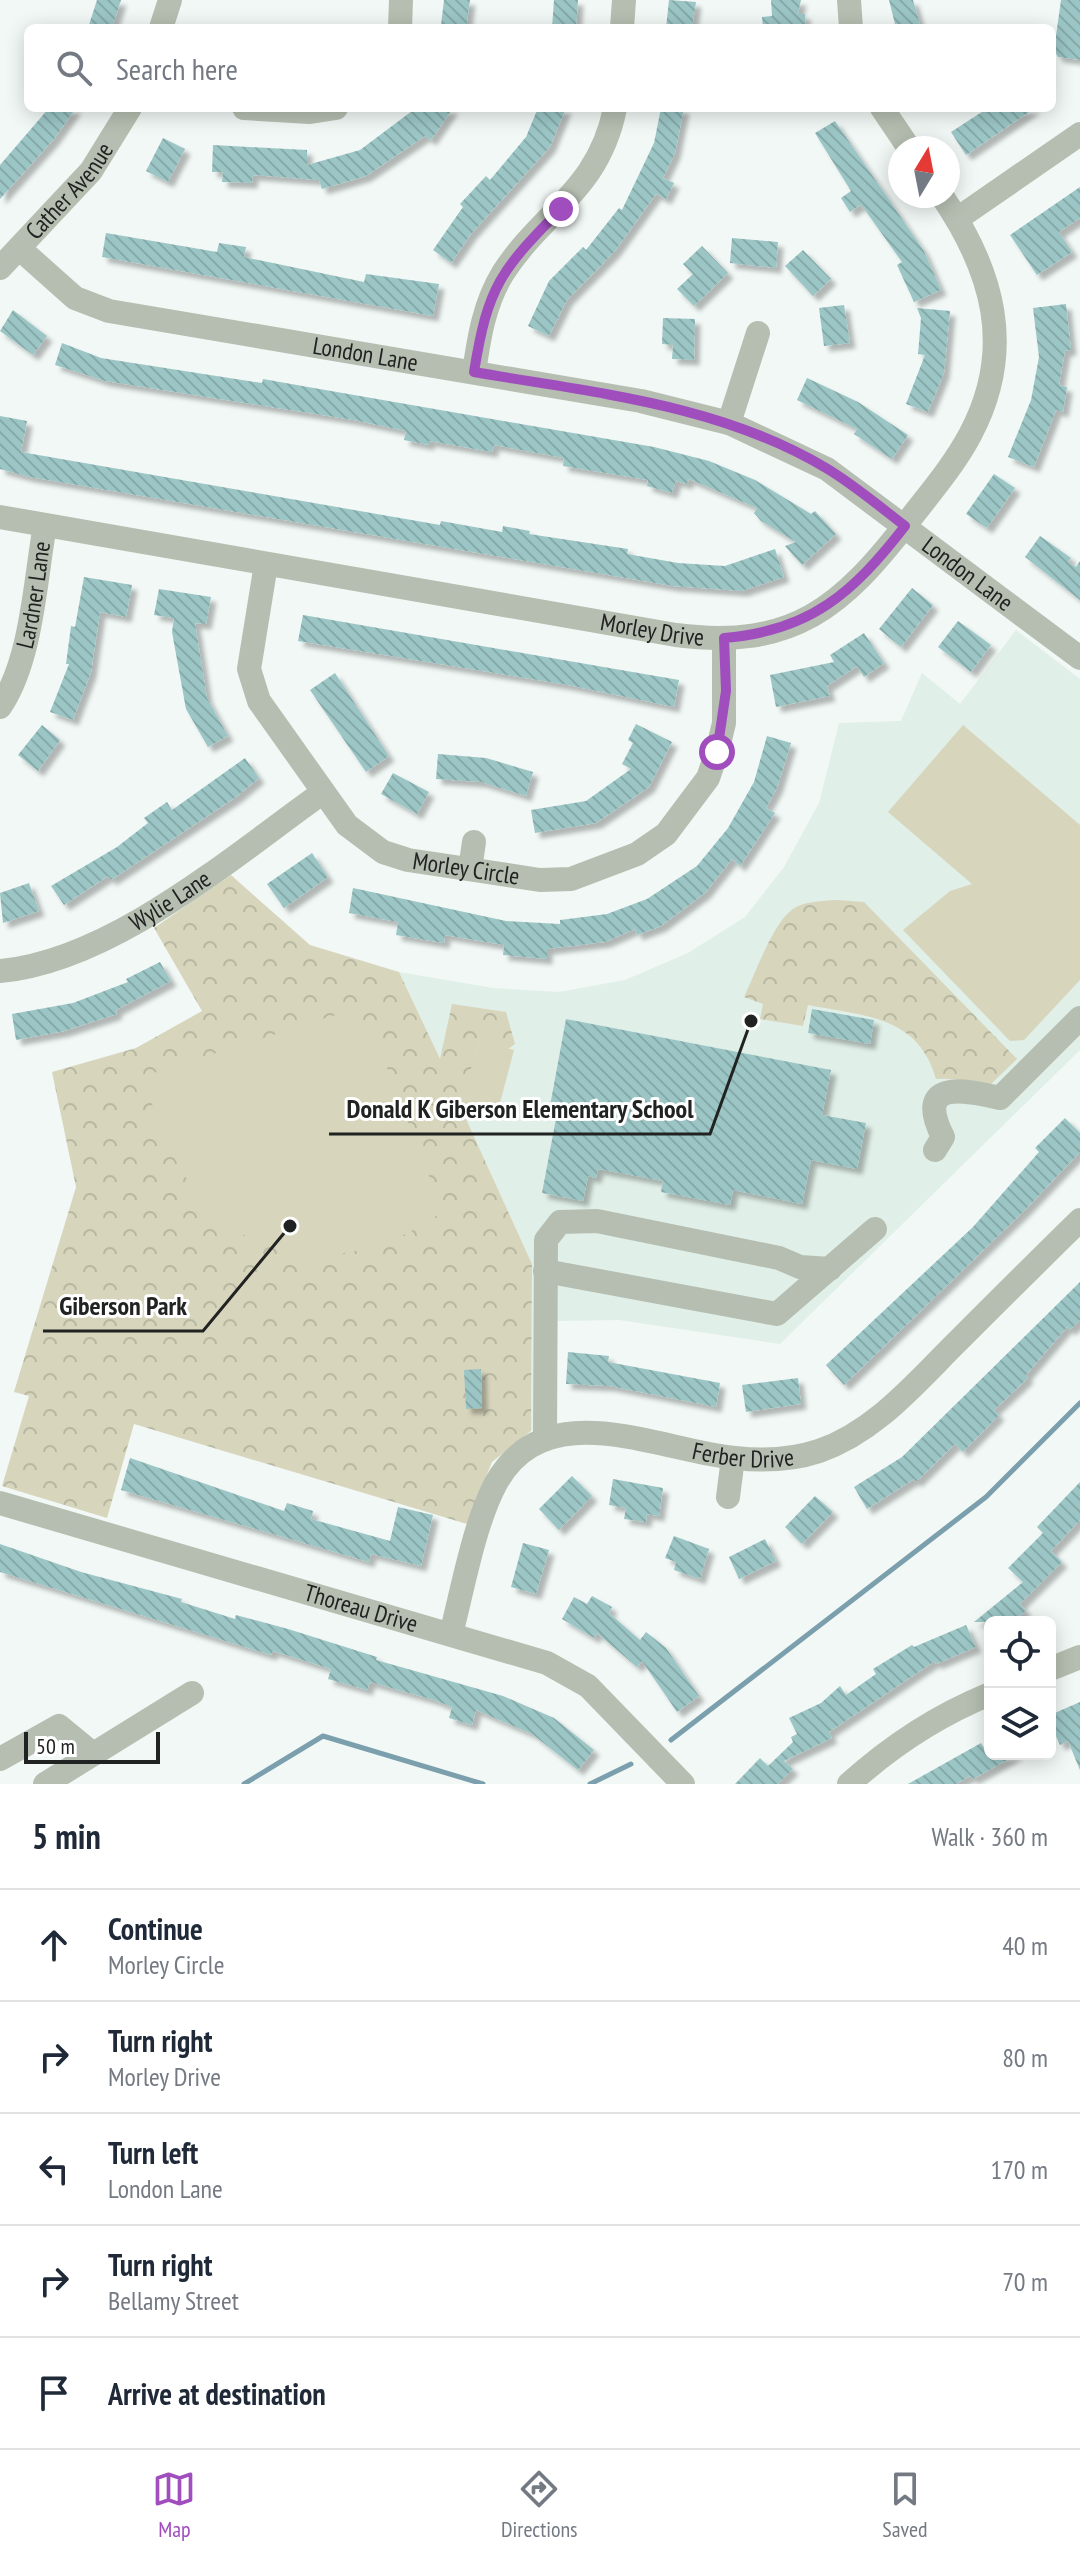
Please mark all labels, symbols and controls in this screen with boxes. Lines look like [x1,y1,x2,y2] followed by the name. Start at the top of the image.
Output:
[24,24,1056,112] search box
[52,46,96,90] icon: search
[116,49,238,88] text: Search here
[888,136,960,208] north arrow
[19,137,120,246] street label: Cather Avenue
[543,191,579,227] route end
[311,330,420,378] street label: London Lane
[916,529,1020,618] street label: London Lane
[9,539,57,652] street label: Lardner Lane
[598,606,705,653] street label: Morley Drive
[699,734,735,770] route start
[411,845,522,892] street label: Morley Circle
[124,863,217,938] street label: Wylie Lane
[329,1084,710,1134] callout: Donald K Giberson Elementary School
[347,1092,694,1125] text: Donald K Giberson Elementary School
[43,1281,203,1331] callout: Giberson Park
[59,1289,187,1322] text: Giberson Park
[690,1435,796,1475] street label: Ferber Drive
[301,1577,421,1639] street label: Thoreau Drive
[984,1616,1056,1760] map controls
[984,1616,1056,1688] button: locate
[984,1688,1056,1760] button: layers
[24,1728,160,1764] scale bar
[36,1732,75,1760] text: 50 m
[32,1814,101,1858] text: 5 min
[931,1820,1048,1853] text: Walk · 360 m
[108,1909,203,1948] text: Continue
[32,1923,76,1967] icon: ahead
[1002,1929,1048,1962] text: 40 m
[108,1948,225,1981] text: Morley Circle
[108,2021,212,2060] text: Turn right
[32,2035,76,2079] icon: right
[1002,2041,1048,2074] text: 80 m
[108,2060,221,2093] text: Morley Drive
[108,2133,198,2172] text: Turn left
[32,2147,76,2191] icon: left
[990,2153,1048,2186] text: 170 m
[108,2172,223,2205] text: London Lane
[108,2245,212,2284] text: Turn right
[32,2259,76,2303] icon: right
[1002,2265,1048,2298] text: 70 m
[108,2284,239,2317] text: Bellamy Street
[32,2371,76,2415] icon: arrive
[108,2374,326,2413] text: Arrive at destination
[152,2467,196,2543] tab: Map
[501,2467,578,2543] tab: Directions
[882,2467,928,2543] tab: Saved

